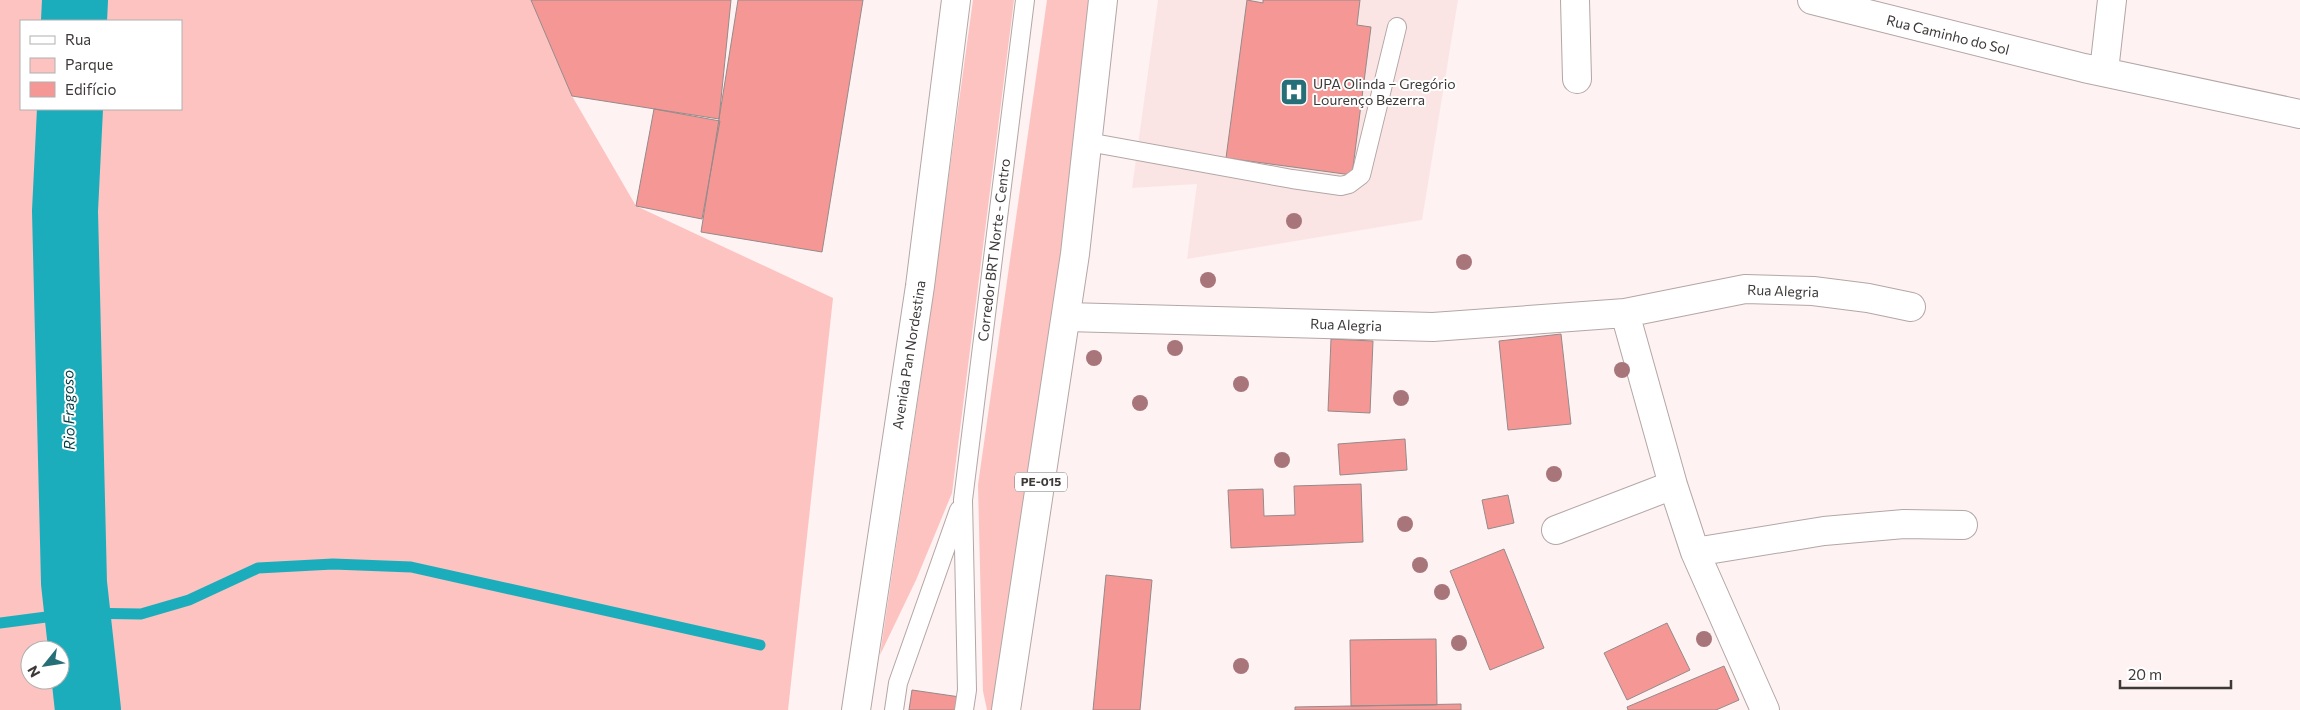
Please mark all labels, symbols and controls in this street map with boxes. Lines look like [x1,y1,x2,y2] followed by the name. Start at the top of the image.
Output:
[1885,11,2011,58] street label: Rua Caminho do Sol
[20,20,182,110] legend
[65,30,91,48] text: Rua
[65,55,113,73] text: Parque
[1313,75,1456,108] place label: UPA Olinda – Gregório Lourenço Bezerra
[1279,77,1309,107] hospital icon: UPA Olinda – Gregório Lourenço Bezerra
[65,80,116,98] text: Edifício
[974,158,1013,342] street label: Corredor BRT Norte - Centro
[888,279,929,431] street label: Avenida Pan Nordestina
[1747,281,1819,300] street label: Rua Alegria
[1310,315,1382,334] street label: Rua Alegria
[58,370,78,450] water label: Rio Fragoso
[1015,472,1067,492] road number: PE-015
[20,640,70,690] north arrow
[2120,658,2231,690] scale bar
[23,663,43,681] text: N
[2128,665,2162,683] text: 20 m

